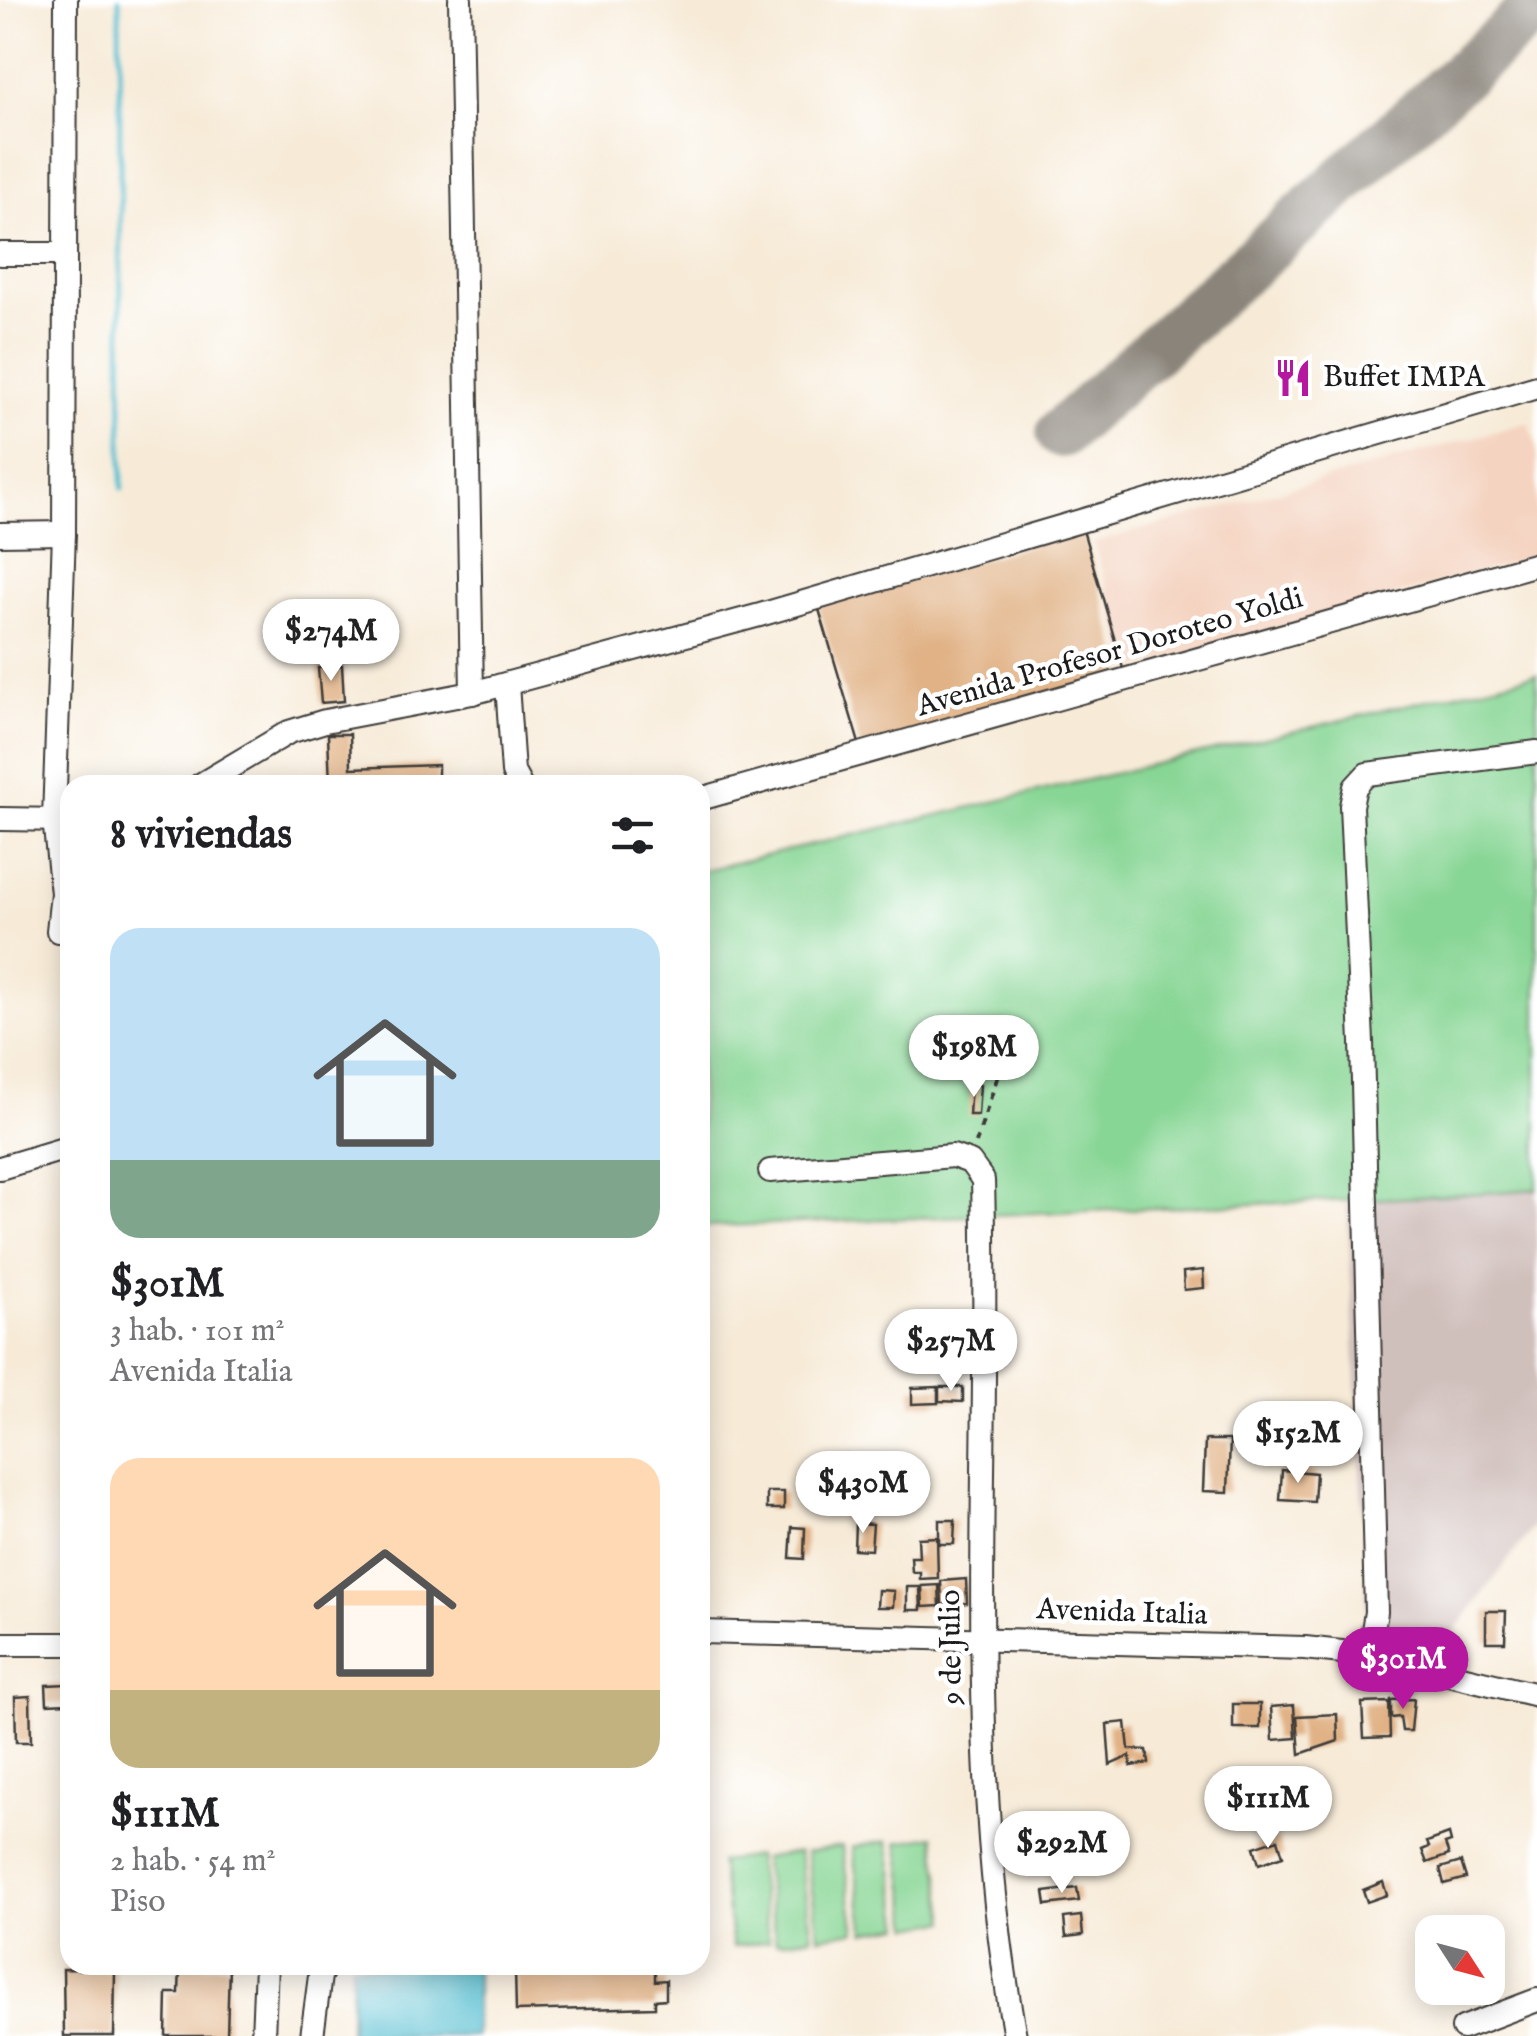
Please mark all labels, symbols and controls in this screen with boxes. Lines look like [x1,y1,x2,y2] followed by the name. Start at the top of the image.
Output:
[1272,357,1314,399] restaurant icon: Buffet IMPA
[1323,359,1486,397] place label: Buffet IMPA
[912,580,1307,727] street label: Avenida Profesor Doroteo Yoldi
[261,599,401,684] pin: $274M
[284,611,378,652] text: $274M
[605,808,660,863] icon: filters
[110,809,292,862] text: 8 viviendas
[295,993,475,1173] icon: home
[904,1015,1044,1100] pin: $198M
[931,1027,1017,1068] text: $198M
[110,1258,224,1311] text: $301M
[881,1309,1021,1394] pin: $257M
[110,1311,285,1352] text: 3 hab. · 101 m²
[906,1321,996,1362] text: $257M
[110,1352,292,1393] text: Avenida Italia
[1228,1401,1368,1486] pin: $152M
[1255,1413,1341,1454] text: $152M
[793,1451,933,1536] pin: $430M
[817,1463,909,1504] text: $430M
[295,1523,475,1703] icon: home
[932,1589,972,1706] street label: 9 de Julio
[1035,1591,1208,1635] street label: Avenida Italia
[1333,1627,1473,1712] pin: $301M
[1359,1639,1447,1680] text: $301M
[1198,1766,1338,1851] pin: $111M
[1226,1778,1310,1819] text: $111M
[110,1788,220,1841] text: $111M
[992,1811,1132,1896] pin: $292M
[1016,1823,1108,1864] text: $292M
[110,1841,276,1882] text: 2 hab. · 54 m²
[110,1882,166,1923] text: Piso
[1415,1915,1505,2005] north arrow
[1415,1915,1505,2005] map controls

